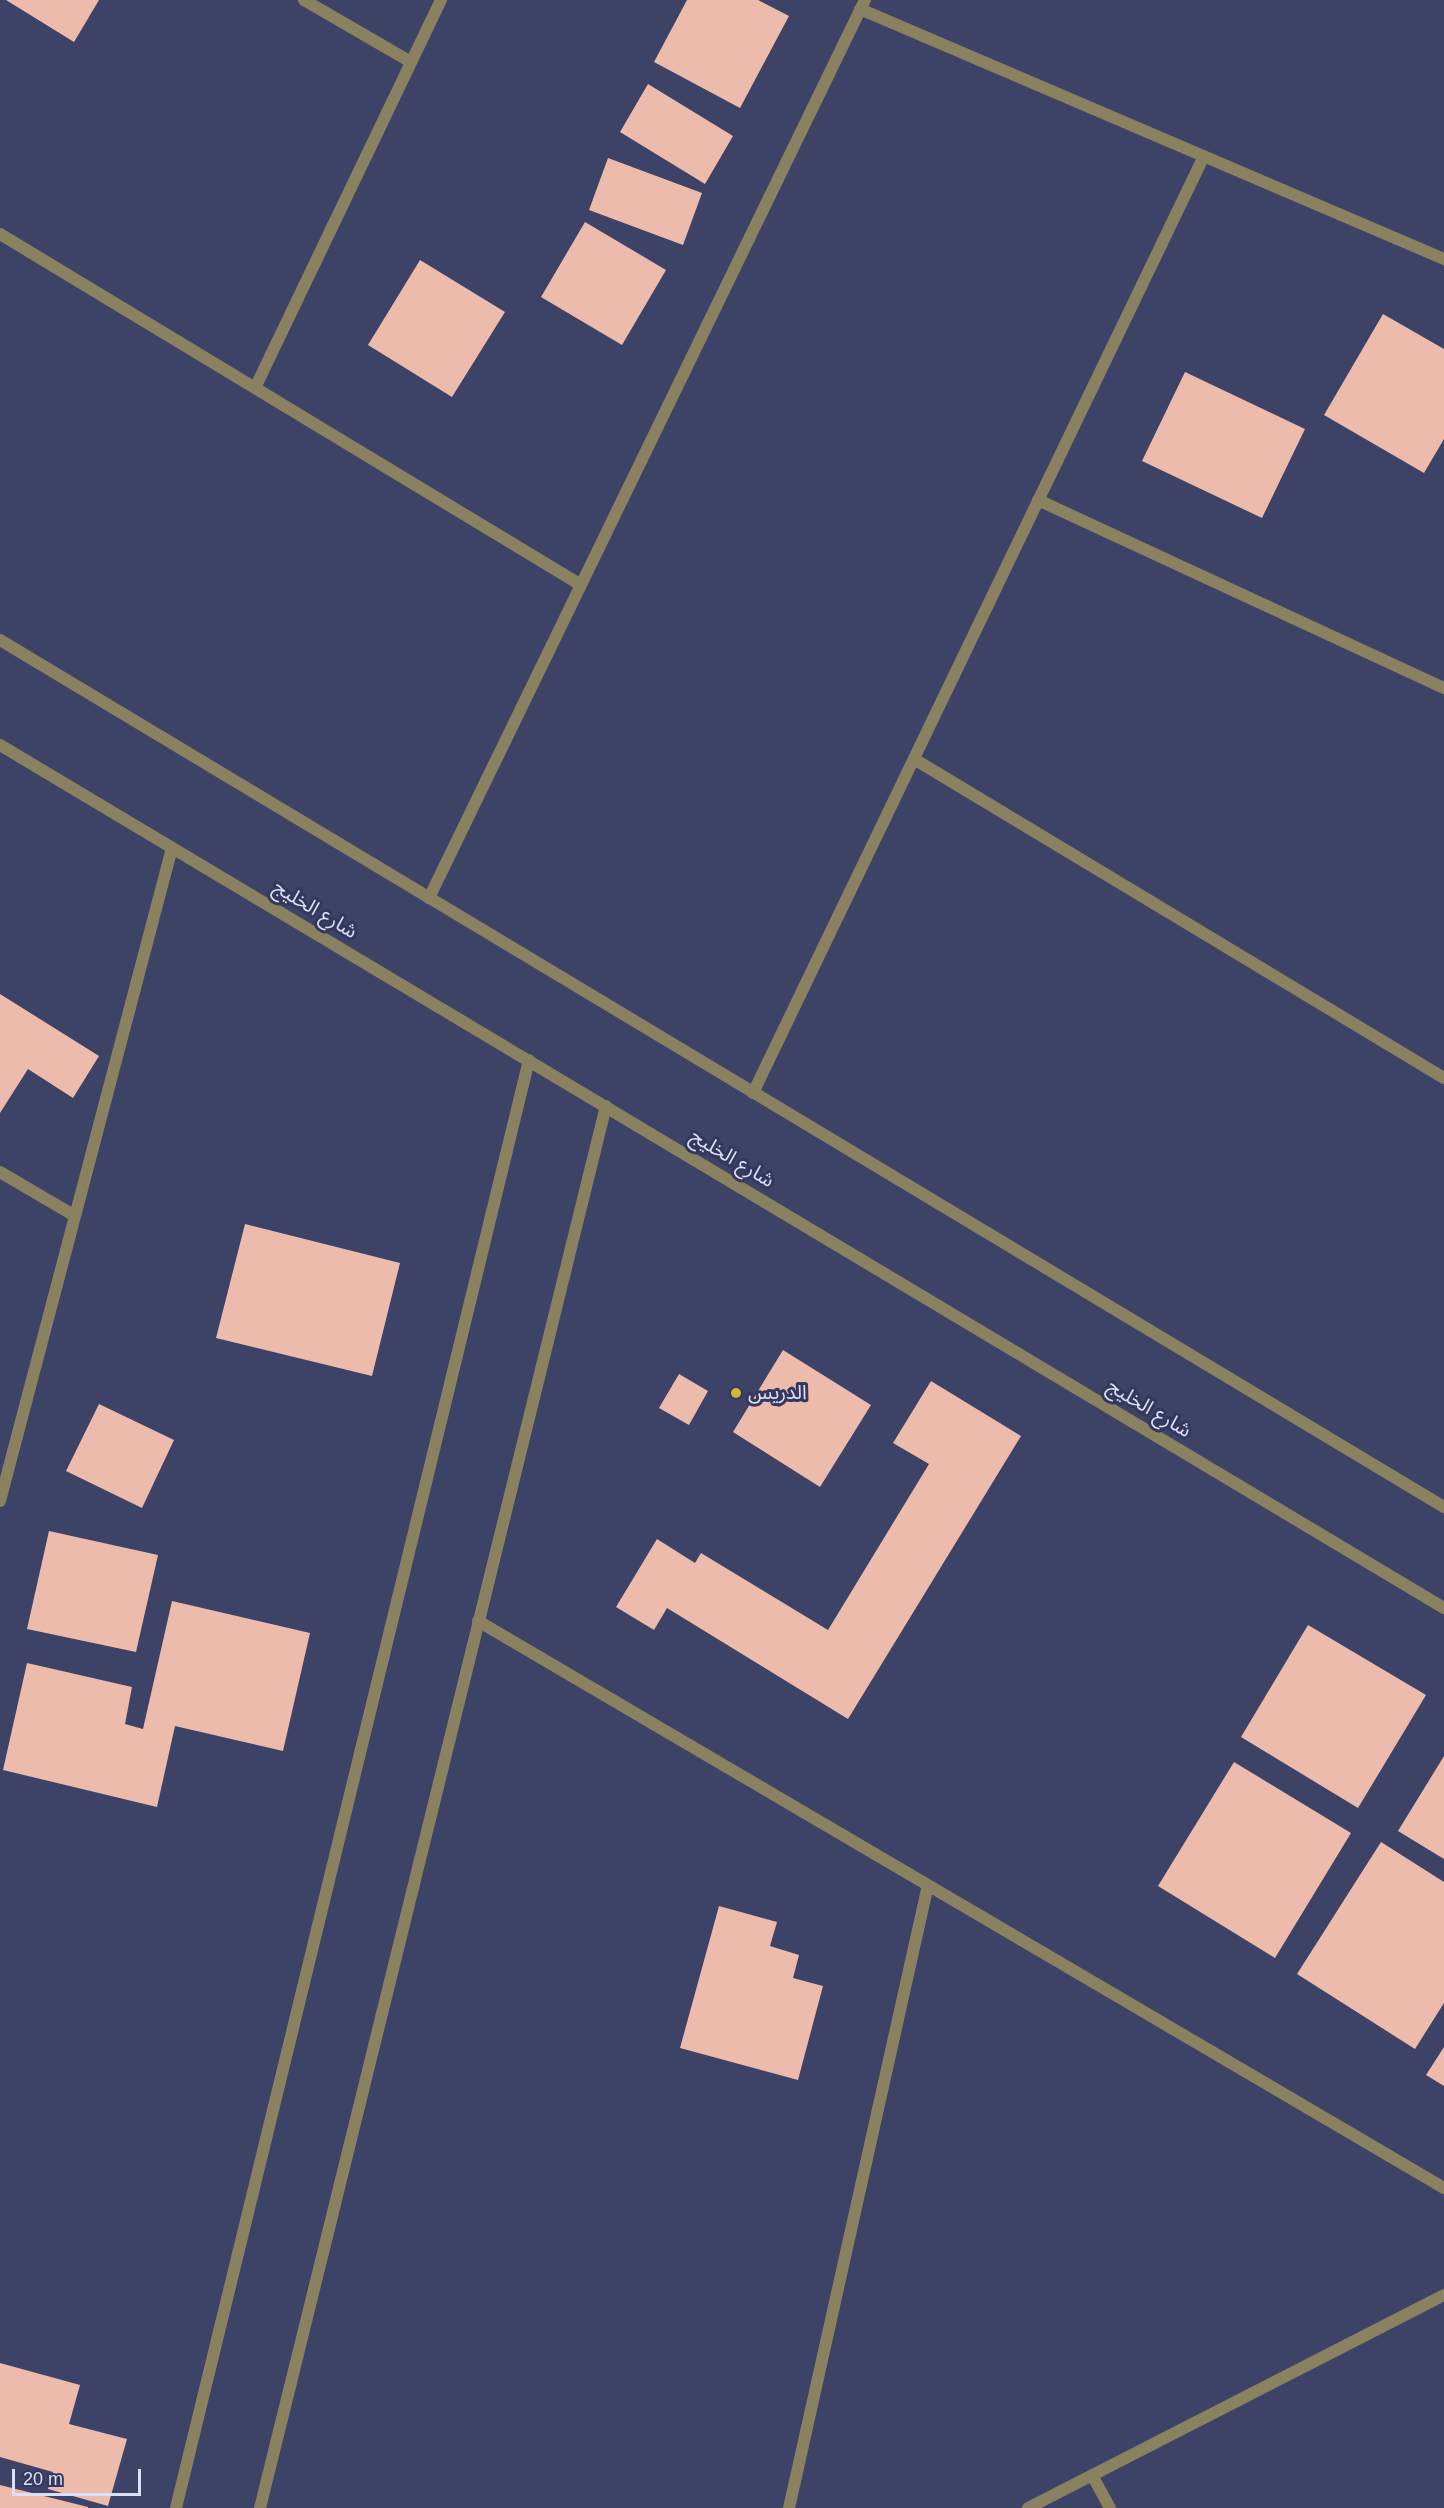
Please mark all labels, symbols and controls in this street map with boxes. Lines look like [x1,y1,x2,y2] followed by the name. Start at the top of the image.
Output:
[269,876,361,944] street label: شارع الخليج
[686,1125,778,1193] street label: شارع الخليج
[1103,1375,1195,1443] street label: شارع الخليج
[748,1381,807,1405] place label: الدريس
[729,1386,743,1400] marker: الدريس
[15,2457,144,2495] scale bar
[23,2469,63,2489] text: 20 m

